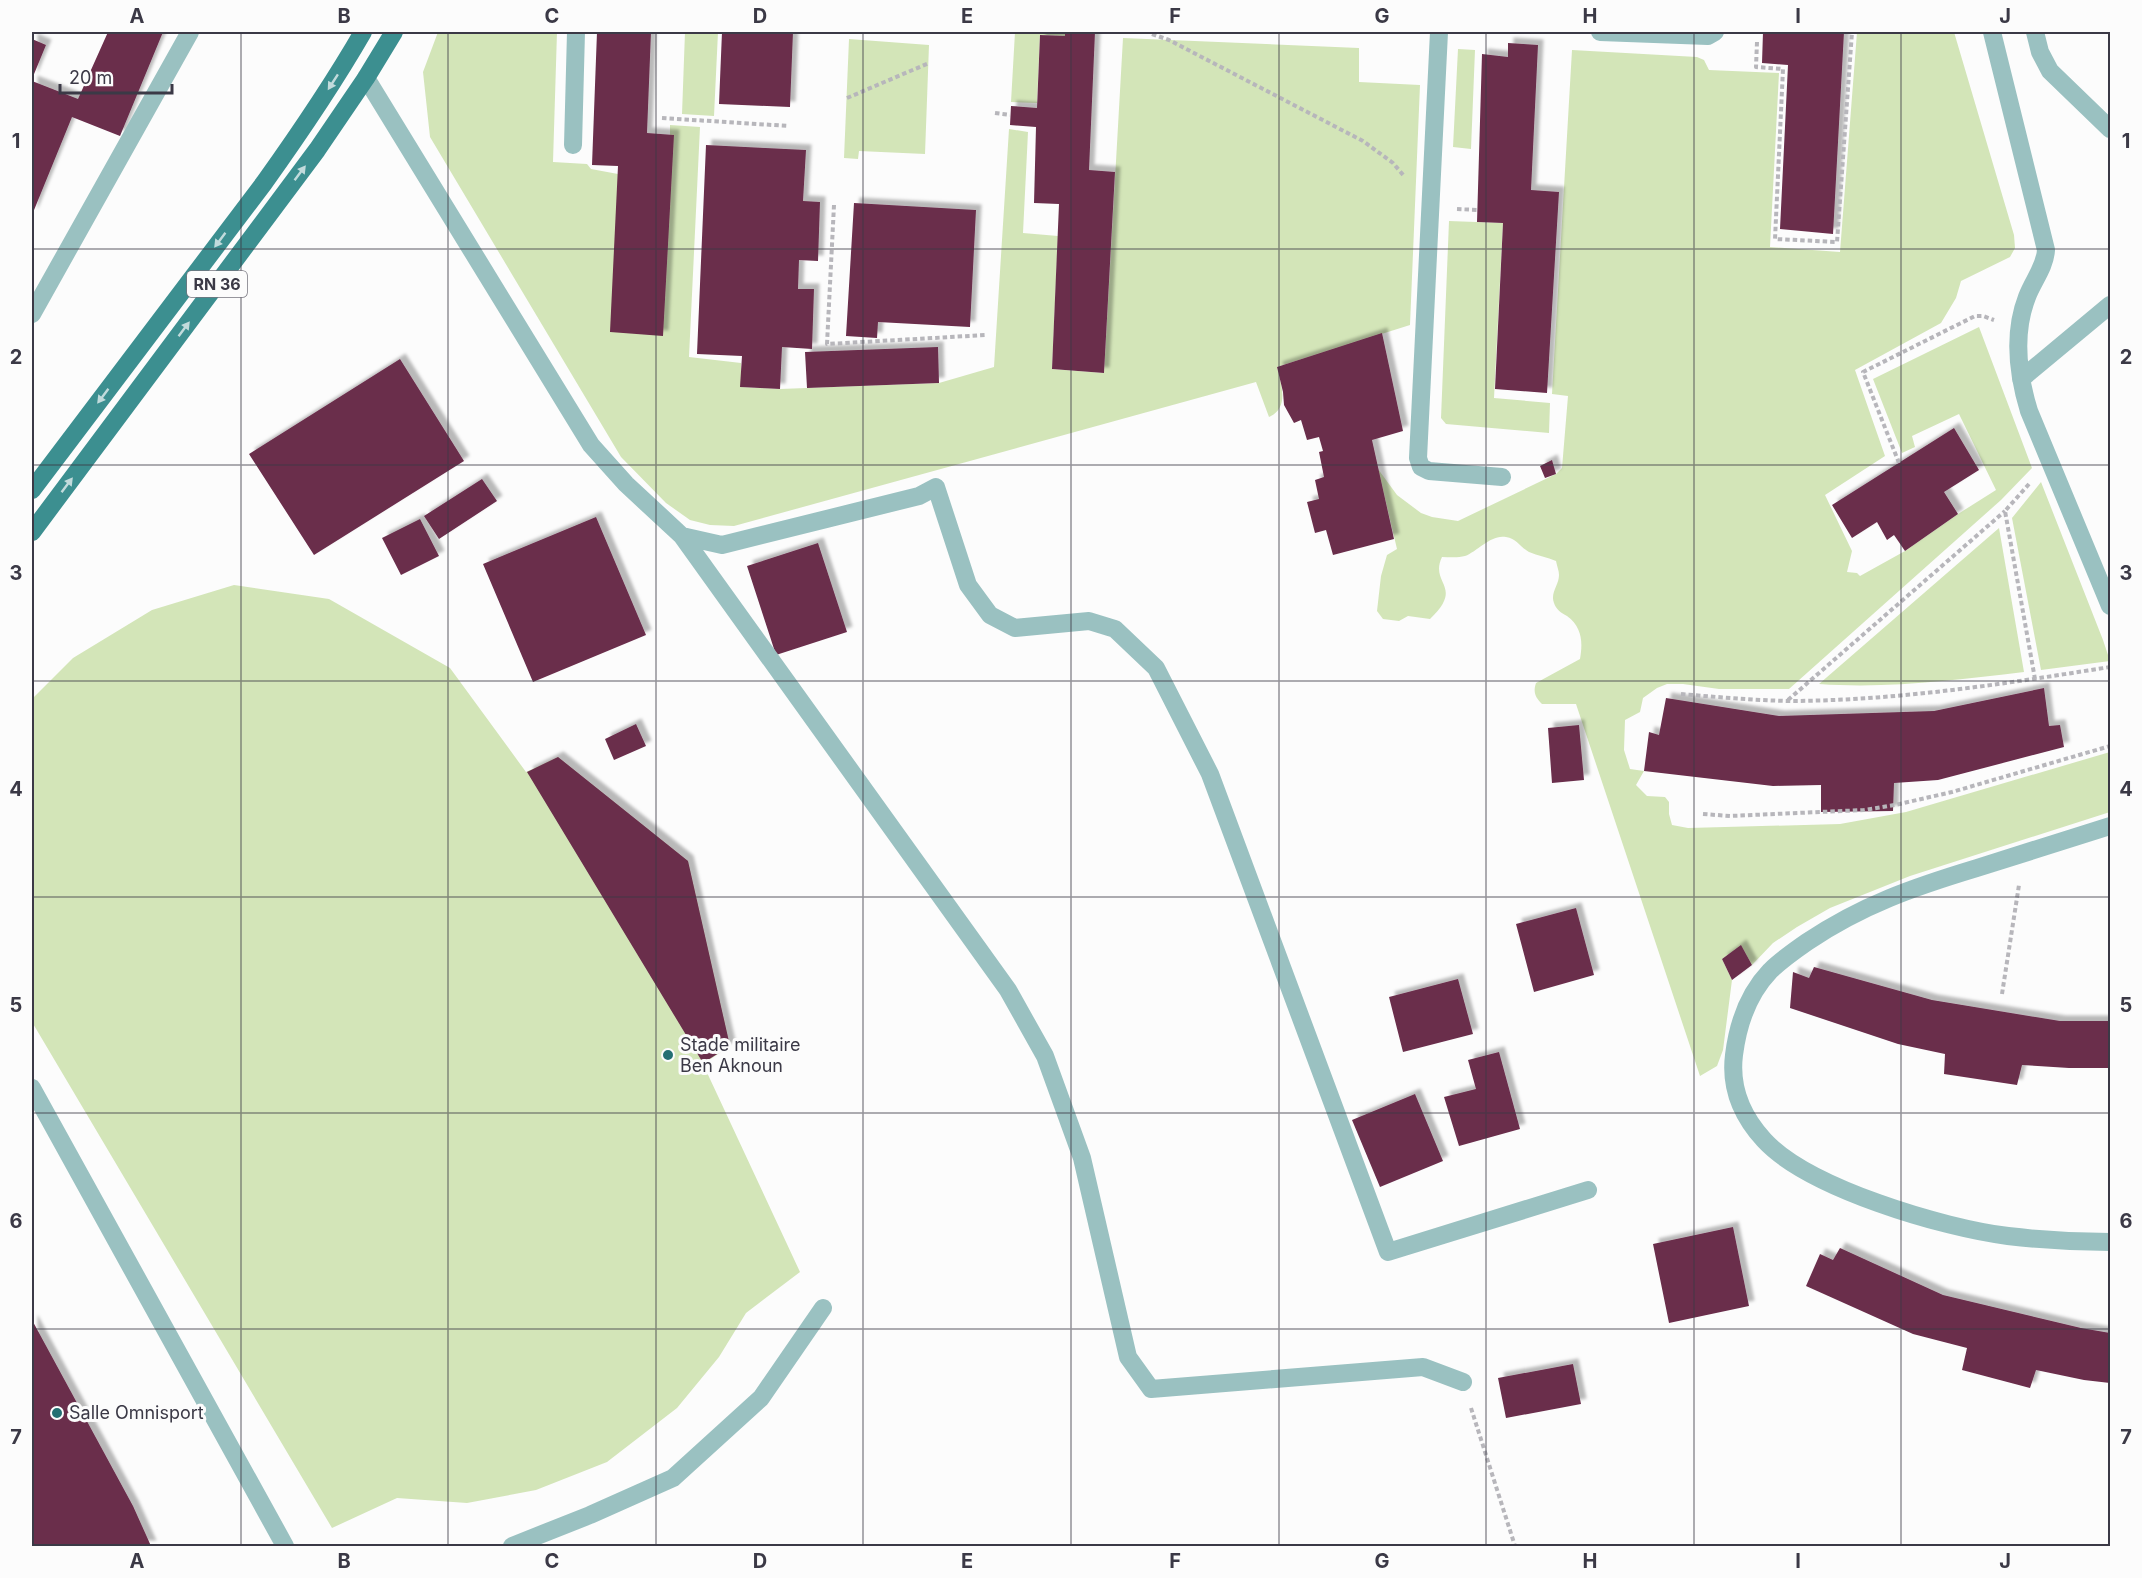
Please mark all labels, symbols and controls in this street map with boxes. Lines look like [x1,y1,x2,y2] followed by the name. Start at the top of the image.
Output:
[130,4,145,28] text: A
[337,4,351,28] text: B
[545,4,559,28] text: C
[753,4,767,28] text: D
[961,4,973,28] text: E
[1169,4,1181,28] text: F
[1374,4,1390,28] text: G
[1583,4,1597,28] text: H
[1795,4,1801,28] text: I
[1999,4,2011,28] text: J
[60,57,172,95] scale bar
[69,67,112,88] text: 20 m
[327,73,339,89] one-way arrow
[12,129,20,153] text: 1
[2122,129,2130,153] text: 1
[294,165,306,181] one-way arrow
[214,232,226,248] one-way arrow
[187,271,247,297] road number: RN 36
[177,321,189,336] one-way arrow
[10,345,22,369] text: 2
[2120,345,2132,369] text: 2
[96,388,109,404] one-way arrow
[60,477,73,493] one-way arrow
[10,561,22,585] text: 3
[2120,561,2132,585] text: 3
[9,777,23,801] text: 4
[2119,777,2133,801] text: 4
[10,993,22,1017] text: 5
[2120,993,2132,1017] text: 5
[680,1034,800,1076] place label: Stade militaire Ben Aknoun
[661,1048,675,1062] marker: Stade militaire Ben Aknoun
[10,1209,23,1233] text: 6
[2120,1209,2133,1233] text: 6
[69,1402,204,1423] place label: Salle Omnisport
[50,1406,64,1420] marker: Salle Omnisport
[10,1425,22,1449] text: 7
[2120,1425,2132,1449] text: 7
[130,1549,145,1573] text: A
[337,1549,351,1573] text: B
[545,1549,559,1573] text: C
[753,1549,767,1573] text: D
[961,1549,973,1573] text: E
[1169,1549,1181,1573] text: F
[1374,1549,1390,1573] text: G
[1583,1549,1597,1573] text: H
[1795,1549,1801,1573] text: I
[1999,1549,2011,1573] text: J

